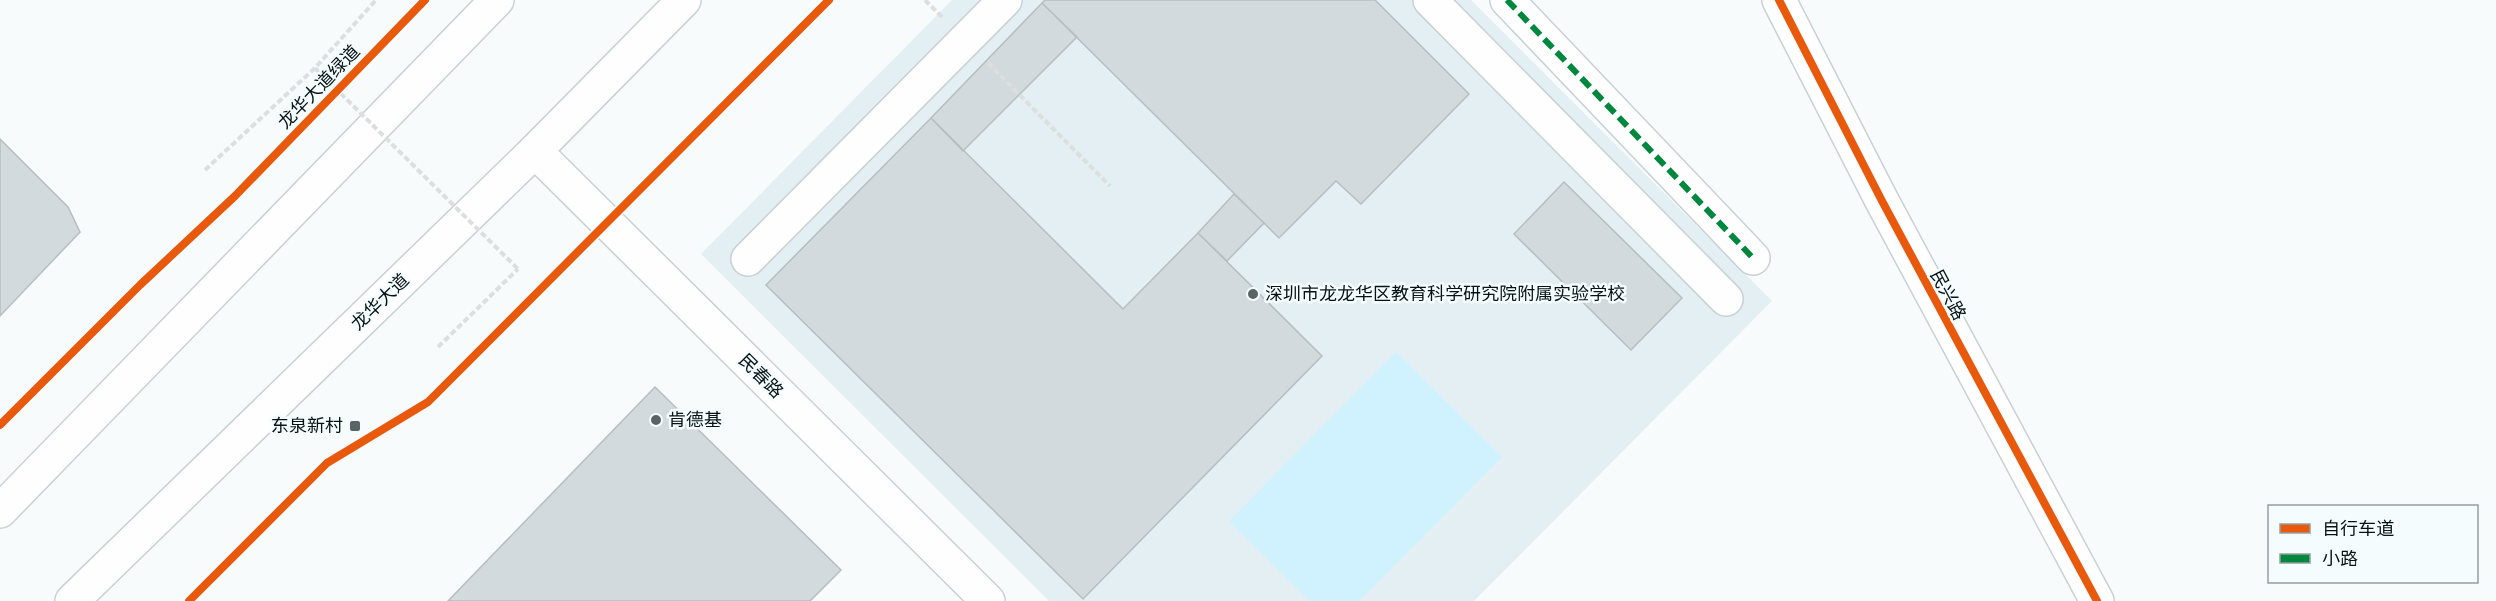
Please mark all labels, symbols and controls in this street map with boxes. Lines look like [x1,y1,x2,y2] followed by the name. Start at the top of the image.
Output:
[274,41,364,133] street label: 龙华大道绿道
[1926,266,1970,324] street label: 民兴路
[346,269,413,334] street label: 龙华大道
[1265,283,1625,304] place label: 深圳市龙龙华区教育科学研究院附属实验学校
[1246,287,1260,301] marker: 深圳市龙龙华区教育科学研究院附属实验学校
[735,349,788,402] street label: 民春路
[668,409,722,430] place label: 肯德基
[649,413,663,427] marker: 肯德基
[271,415,343,436] place label: 东泉新村
[348,419,362,433] marker: 东泉新村
[2268,505,2478,583] legend
[2322,518,2394,539] text: 自行车道
[2322,548,2358,569] text: 小路

